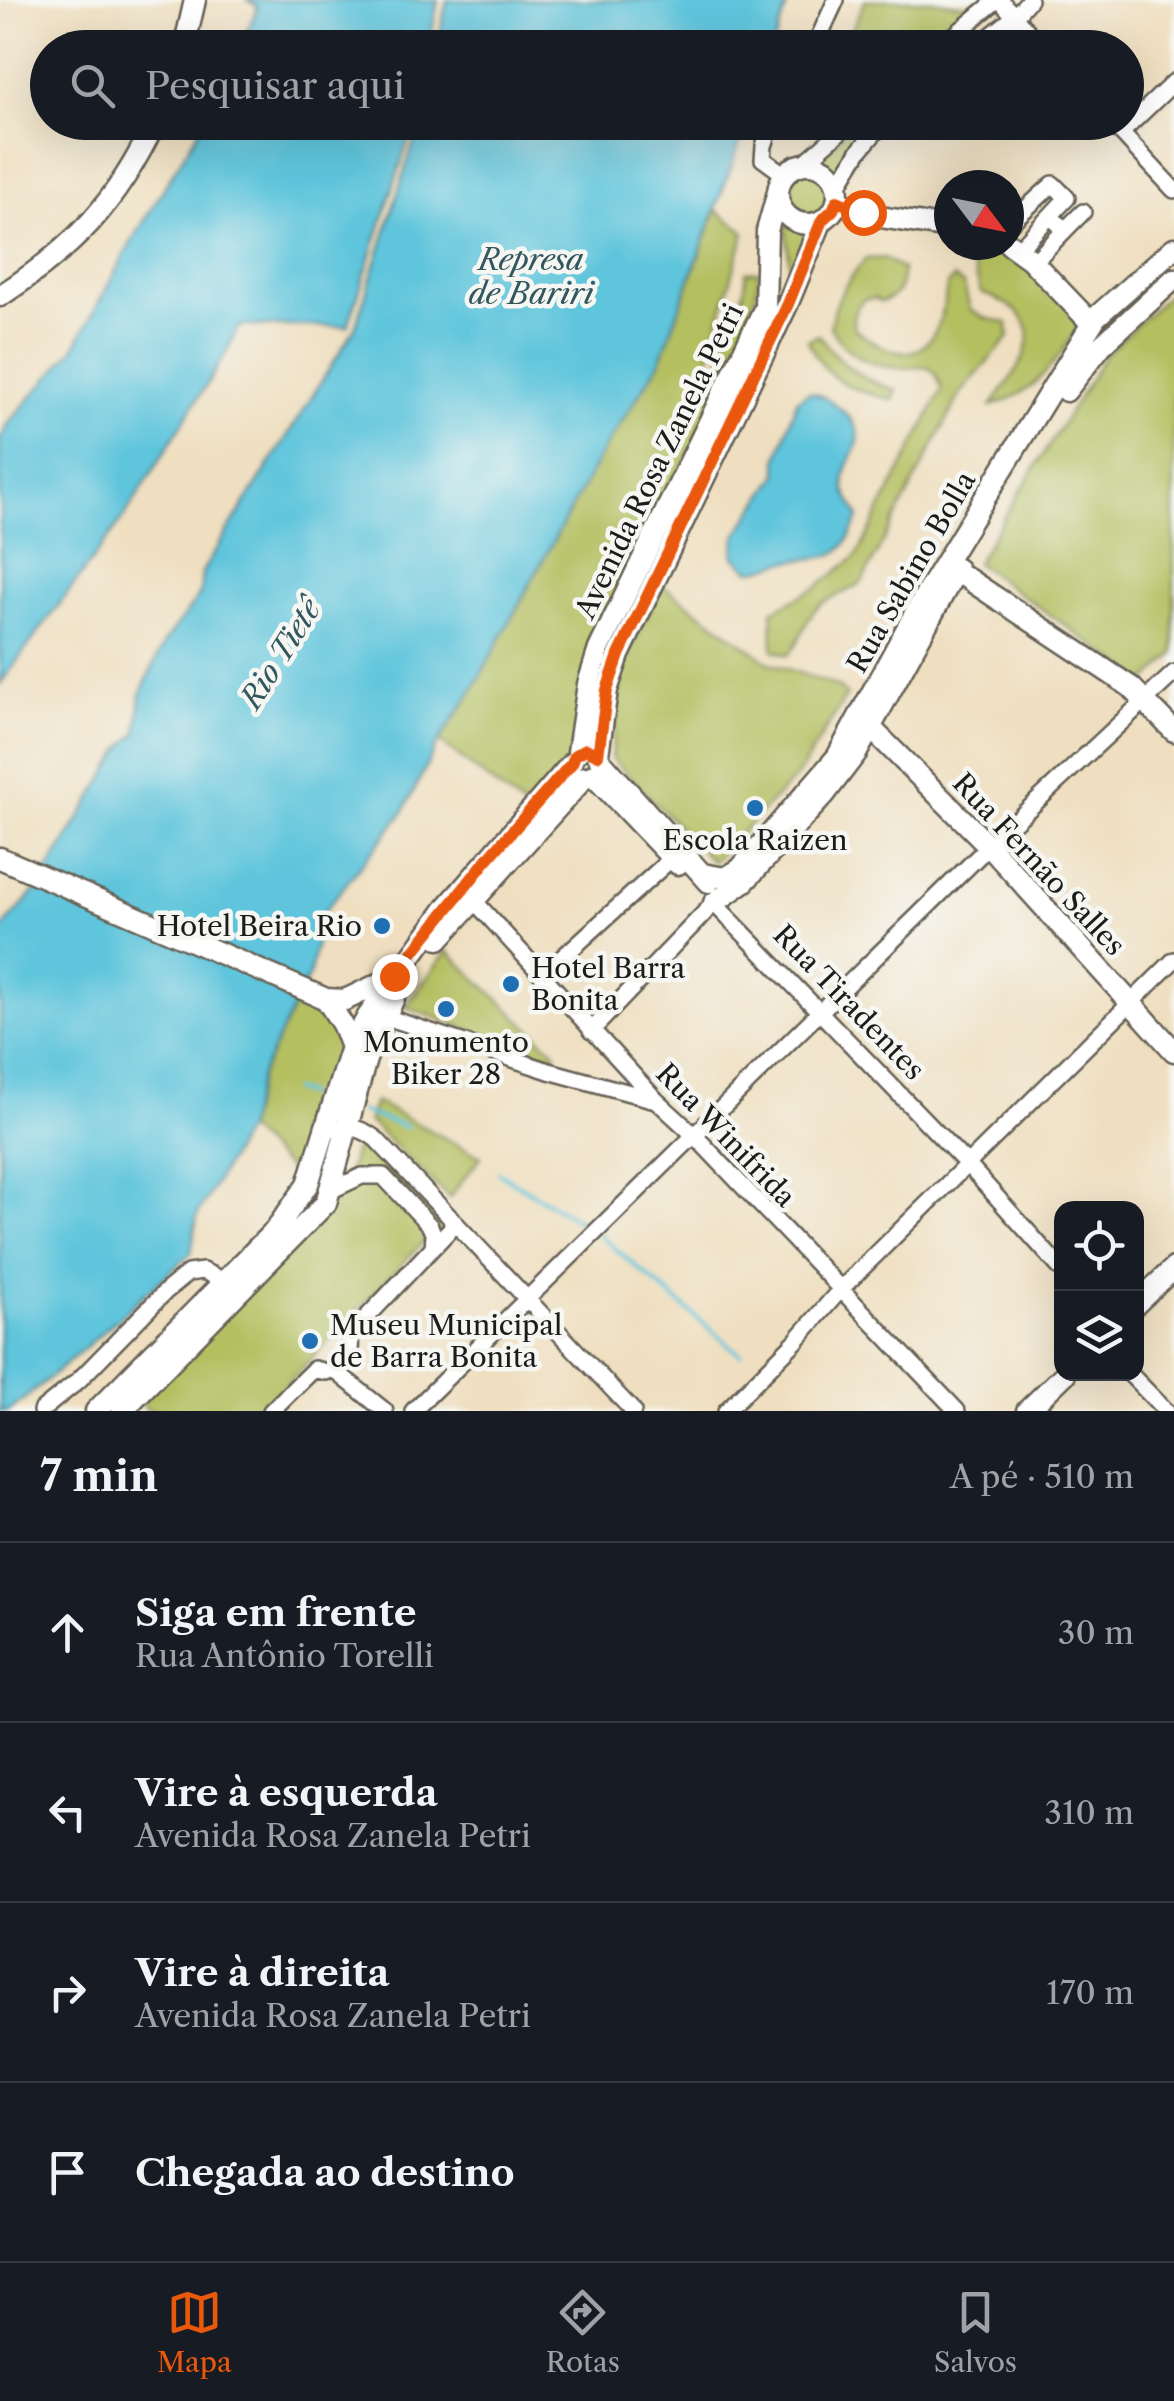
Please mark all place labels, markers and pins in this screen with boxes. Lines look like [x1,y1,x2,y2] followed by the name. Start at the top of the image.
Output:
[744,797,766,819] marker: Escola Raizen
[663,823,847,857] place label: Escola Raizen
[157,909,362,943] place label: Hotel Beira Rio
[371,915,393,937] marker: Hotel Beira Rio
[531,951,686,1017] place label: Hotel Barra Bonita
[500,973,522,995] marker: Hotel Barra Bonita
[435,998,457,1020] marker: Monumento Biker 28
[363,1025,529,1091] place label: Monumento Biker 28
[330,1308,562,1374] place label: Museu Municipal de Barra Bonita
[299,1330,321,1352] marker: Museu Municipal de Barra Bonita

